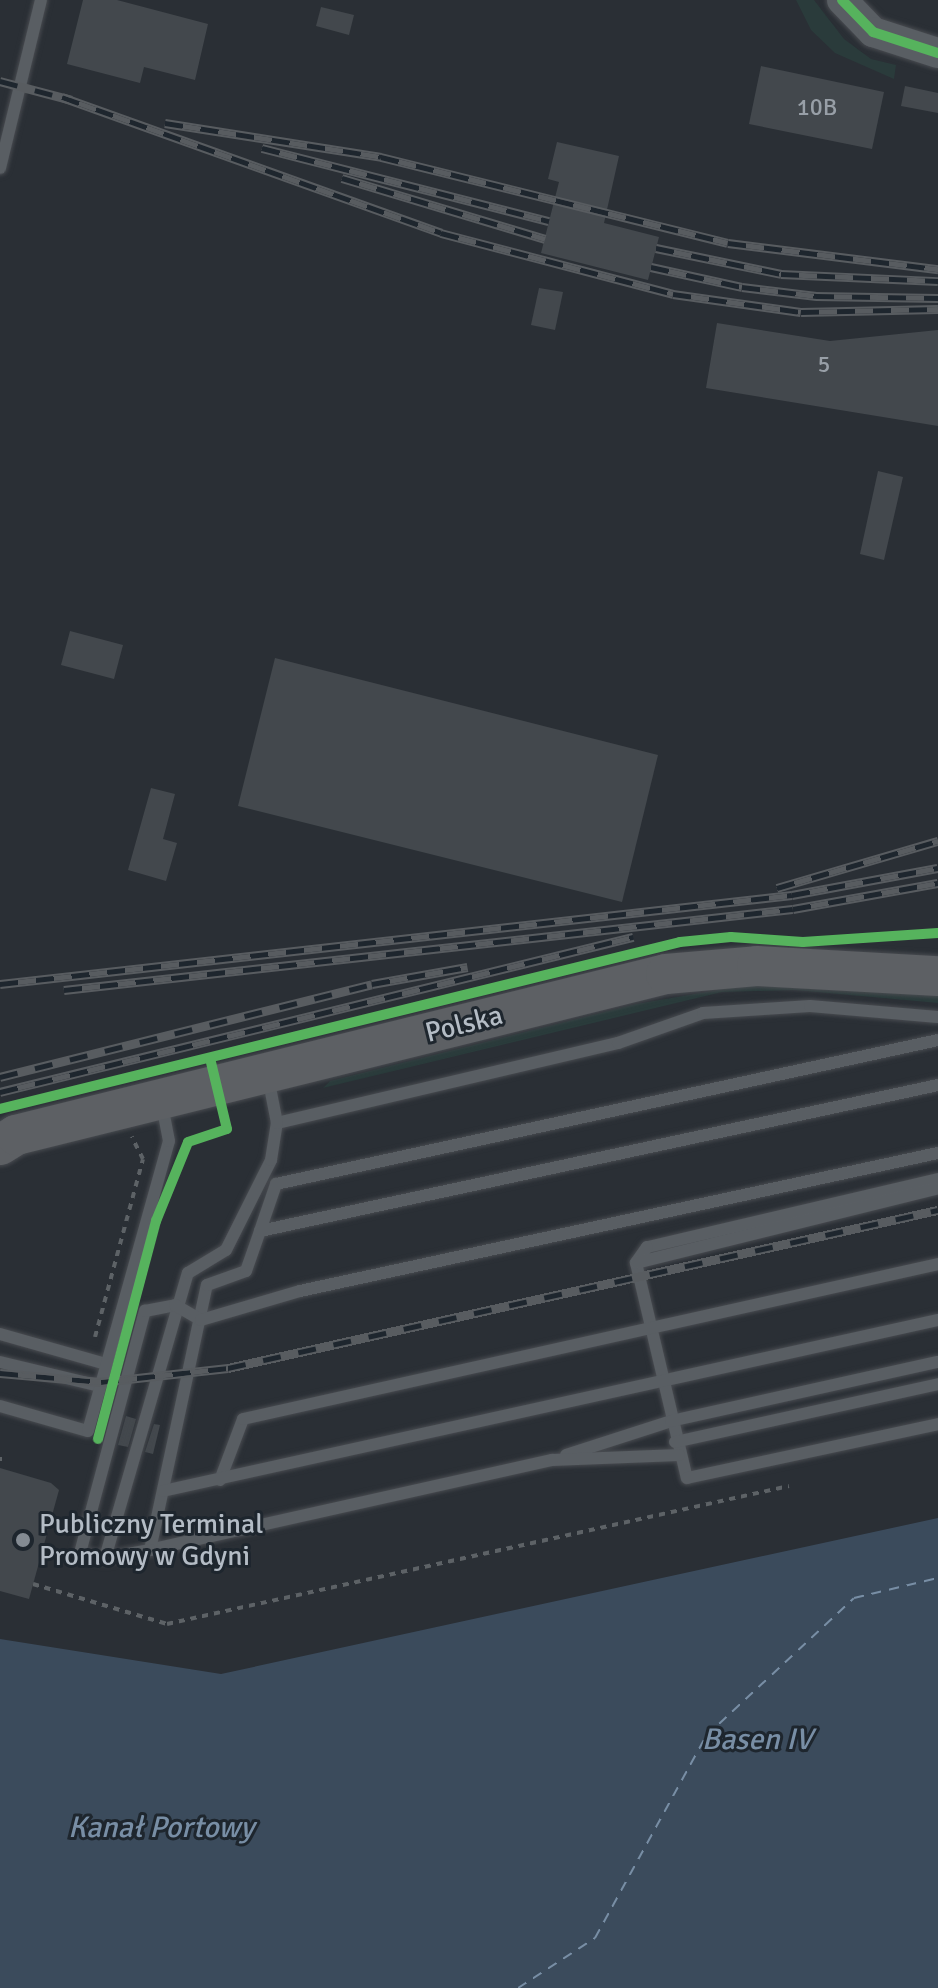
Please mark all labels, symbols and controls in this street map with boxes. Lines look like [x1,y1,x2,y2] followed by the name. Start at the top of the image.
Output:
[797,94,837,122] house number: 10B
[818,351,830,379] house number: 5
[422,998,506,1050] street label: Polska
[39,1507,263,1573] place label: Publiczny Terminal Promowy w Gdyni
[14,1531,32,1549] marker: Publiczny Terminal Promowy w Gdyni
[702,1722,812,1758] water label: Basen IV
[68,1810,254,1846] water label: Kanał Portowy

